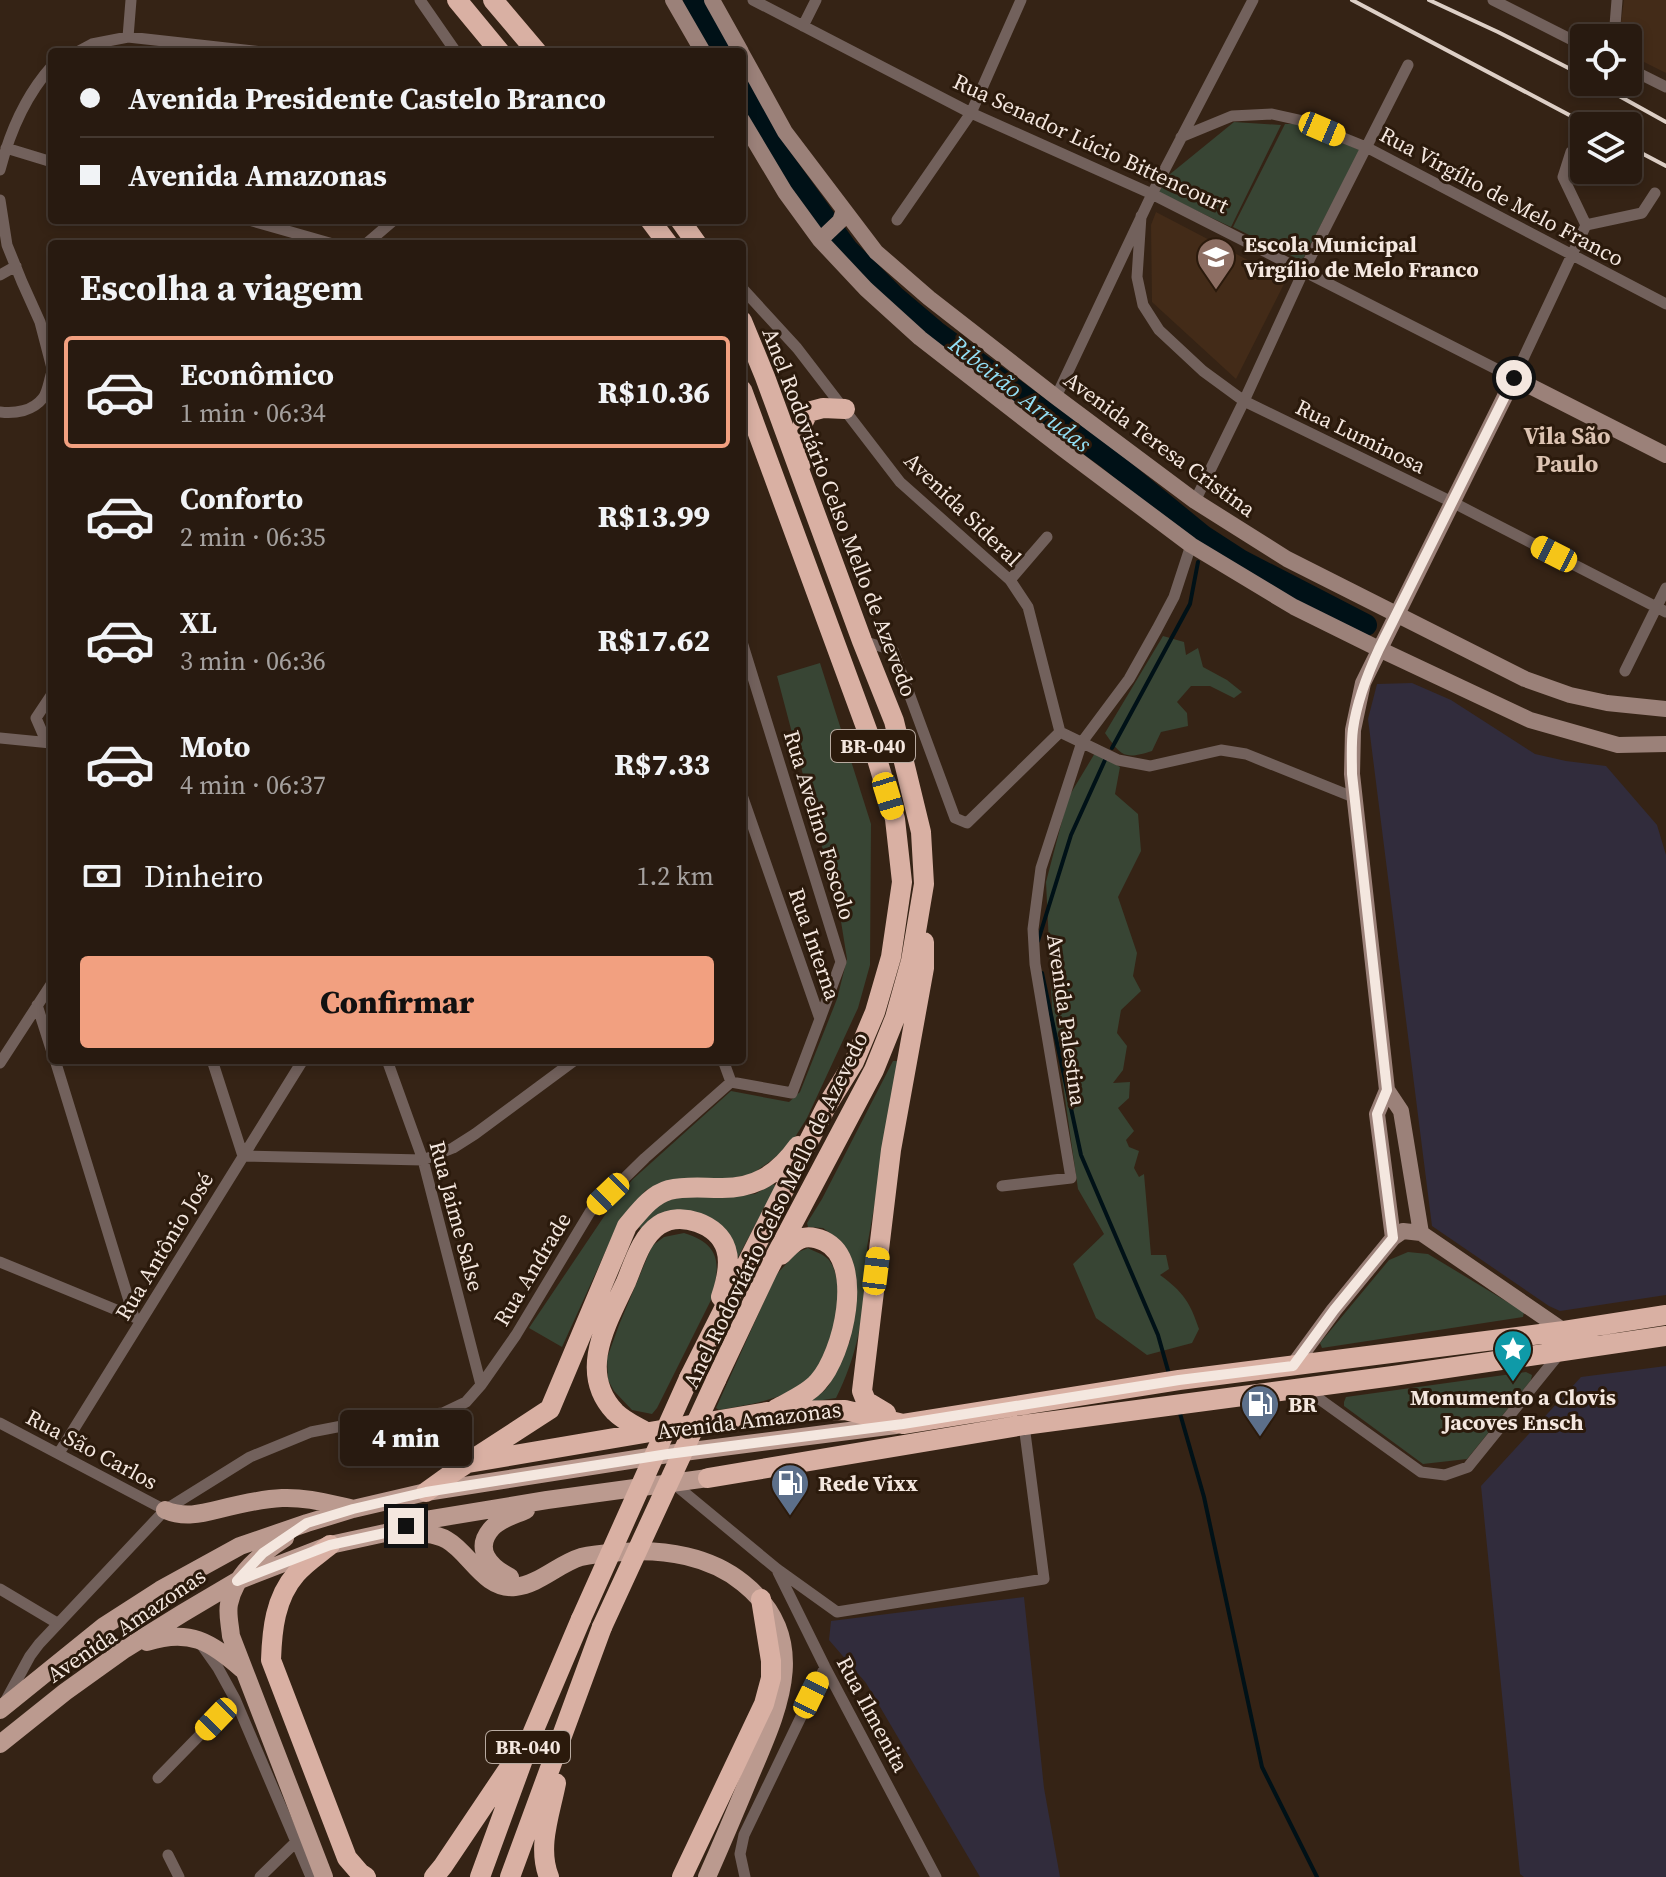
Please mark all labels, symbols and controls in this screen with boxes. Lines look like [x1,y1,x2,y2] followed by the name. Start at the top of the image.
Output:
[1570,24,1642,184] map controls
[1570,24,1642,96] button: locate
[948,66,1234,220] street label: Rua Senador Lúcio Bittencourt
[128,78,606,119] text: Avenida Presidente Castelo Branco
[1295,109,1349,149] car
[1570,112,1642,184] button: layers
[1375,119,1629,273] street label: Rua Virgílio de Melo Franco
[128,155,387,196] text: Avenida Amazonas
[1244,229,1479,284] place label: Escola Municipal Virgílio de Melo Franco
[1195,236,1237,291] school or university icon: Escola Municipal Virgílio de Melo Franco
[80,263,363,312] text: Escolha a viagem
[756,323,924,701] street label: Anel Rodoviário Celso Mello de Azevedo
[942,327,1099,460] water label: Ribeirão Arrudas
[180,354,334,395] text: Econômico
[84,356,156,428] icon: car
[1496,360,1532,396] route start
[1058,364,1262,524] street label: Avenida Teresa Cristina
[598,372,710,413] text: R$10.36
[1291,392,1432,481] street label: Rua Luminosa
[180,395,326,431] text: 1 min · 06:34
[1523,419,1611,480] district label: Vila São Paulo
[898,445,1028,573] street label: Avenida Sideral
[180,478,303,519] text: Conforto
[84,480,156,552] icon: car
[598,496,710,537] text: R$13.99
[180,519,326,555] text: 2 min · 06:35
[1527,532,1581,576] car
[180,602,217,643] text: XL
[84,604,156,676] icon: car
[598,620,710,661] text: R$17.62
[180,643,326,679] text: 3 min · 06:36
[180,726,251,767] text: Moto
[777,727,863,923] street label: Rua Avelino Foscolo
[84,728,156,800] icon: car
[831,730,915,762] road number: BR-040
[614,744,710,785] text: R$7.33
[180,767,326,803] text: 4 min · 06:37
[870,770,906,822] car
[80,854,124,898] icon: cash
[144,856,264,897] text: Dinheiro
[636,858,714,894] text: 1.2 km
[782,884,848,1005] street label: Rua Interna
[1040,932,1094,1109] street label: Avenida Palestina
[80,956,714,1048] button: Confirmar
[675,1027,875,1393] street label: Anel Rodoviário Celso Mello de Azevedo
[423,1137,491,1295] street label: Rua Jaime Salse
[108,1166,220,1326] street label: Rua Antônio José
[582,1169,634,1219] car
[486,1207,578,1331] street label: Rua Andrade
[861,1246,891,1296] car
[1492,1328,1534,1383] place icon: Monumento a Clovis Jacoves Ensch
[1410,1382,1616,1437] place label: Monumento a Clovis Jacoves Ensch
[1239,1383,1281,1438] fuel station icon: BR
[1288,1389,1317,1419] place label: BR
[655,1394,843,1446] street label: Avenida Amazonas
[21,1402,163,1496] street label: Rua São Carlos
[340,1410,472,1466] callout: 4 min
[372,1420,440,1456] text: 4 min
[769,1462,811,1517] fuel station icon: Rede Vixx
[818,1468,918,1498] place label: Rede Vixx
[388,1508,424,1544] route end
[41,1561,211,1689] street label: Avenida Amazonas
[830,1651,916,1778] street label: Rua Ilmenita
[790,1668,832,1722] car
[191,1693,241,1745] car
[486,1731,570,1763] road number: BR-040

